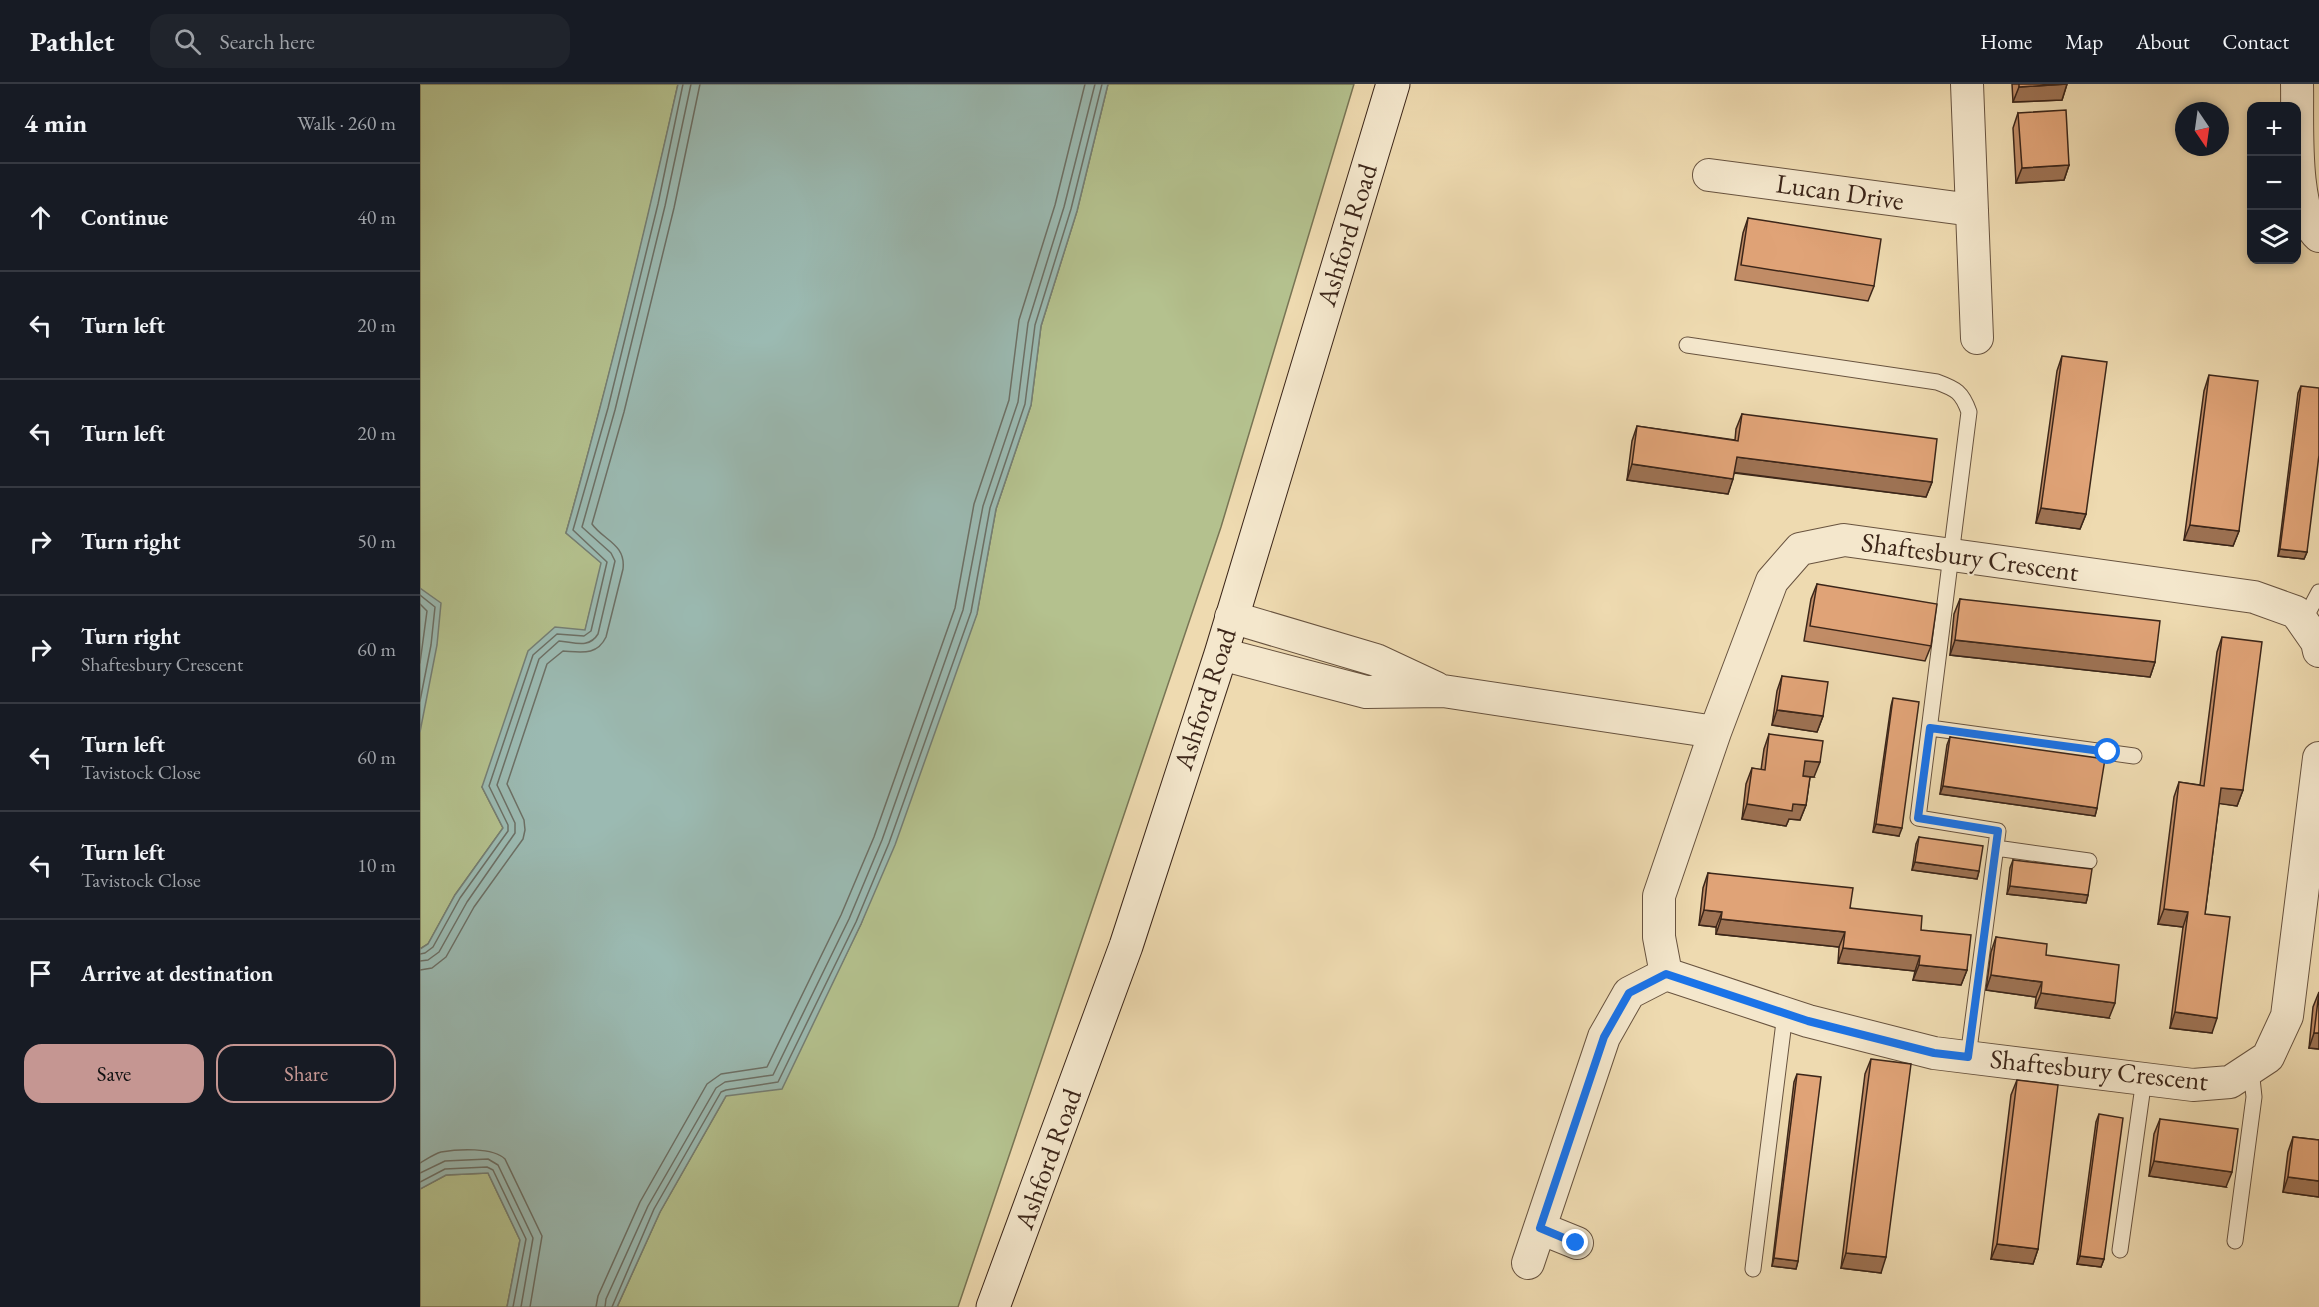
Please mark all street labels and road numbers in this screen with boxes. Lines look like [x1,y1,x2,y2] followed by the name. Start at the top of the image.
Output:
[1308,159,1385,311] street label: Ashford Road
[1774,165,1906,218] street label: Lucan Drive
[1859,524,2081,589] street label: Shaftesbury Crescent
[1165,623,1244,775] street label: Ashford Road
[1988,1041,2210,1098] street label: Shaftesbury Crescent
[1006,1083,1089,1235] street label: Ashford Road

